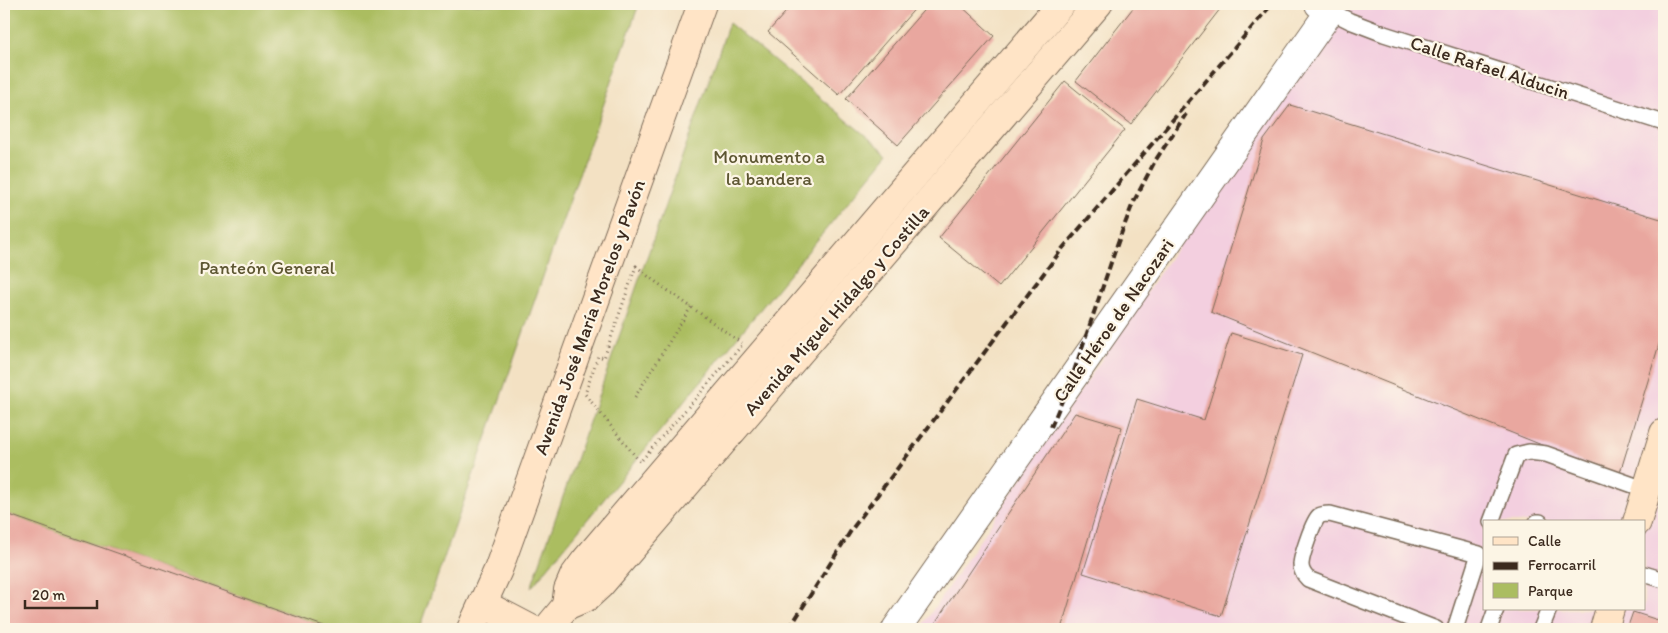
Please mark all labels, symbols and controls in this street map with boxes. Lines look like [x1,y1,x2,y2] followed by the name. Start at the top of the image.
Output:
[1407,31,1572,104] street label: Calle Rafael Alducin
[713,145,825,190] park label: Monumento a la bandera
[529,176,650,458] street label: Avenida José María Morelos y Pavón
[739,200,934,420] street label: Avenida Miguel Hidalgo y Costilla
[1048,234,1179,406] street label: Calle Héroe de Nacozari
[199,256,335,279] park label: Panteón General
[1483,520,1646,610] legend
[1528,532,1561,550] text: Calle
[1528,556,1597,574] text: Ferrocarril
[25,578,98,610] scale bar
[1528,582,1573,600] text: Parque
[32,586,66,604] text: 20 m

